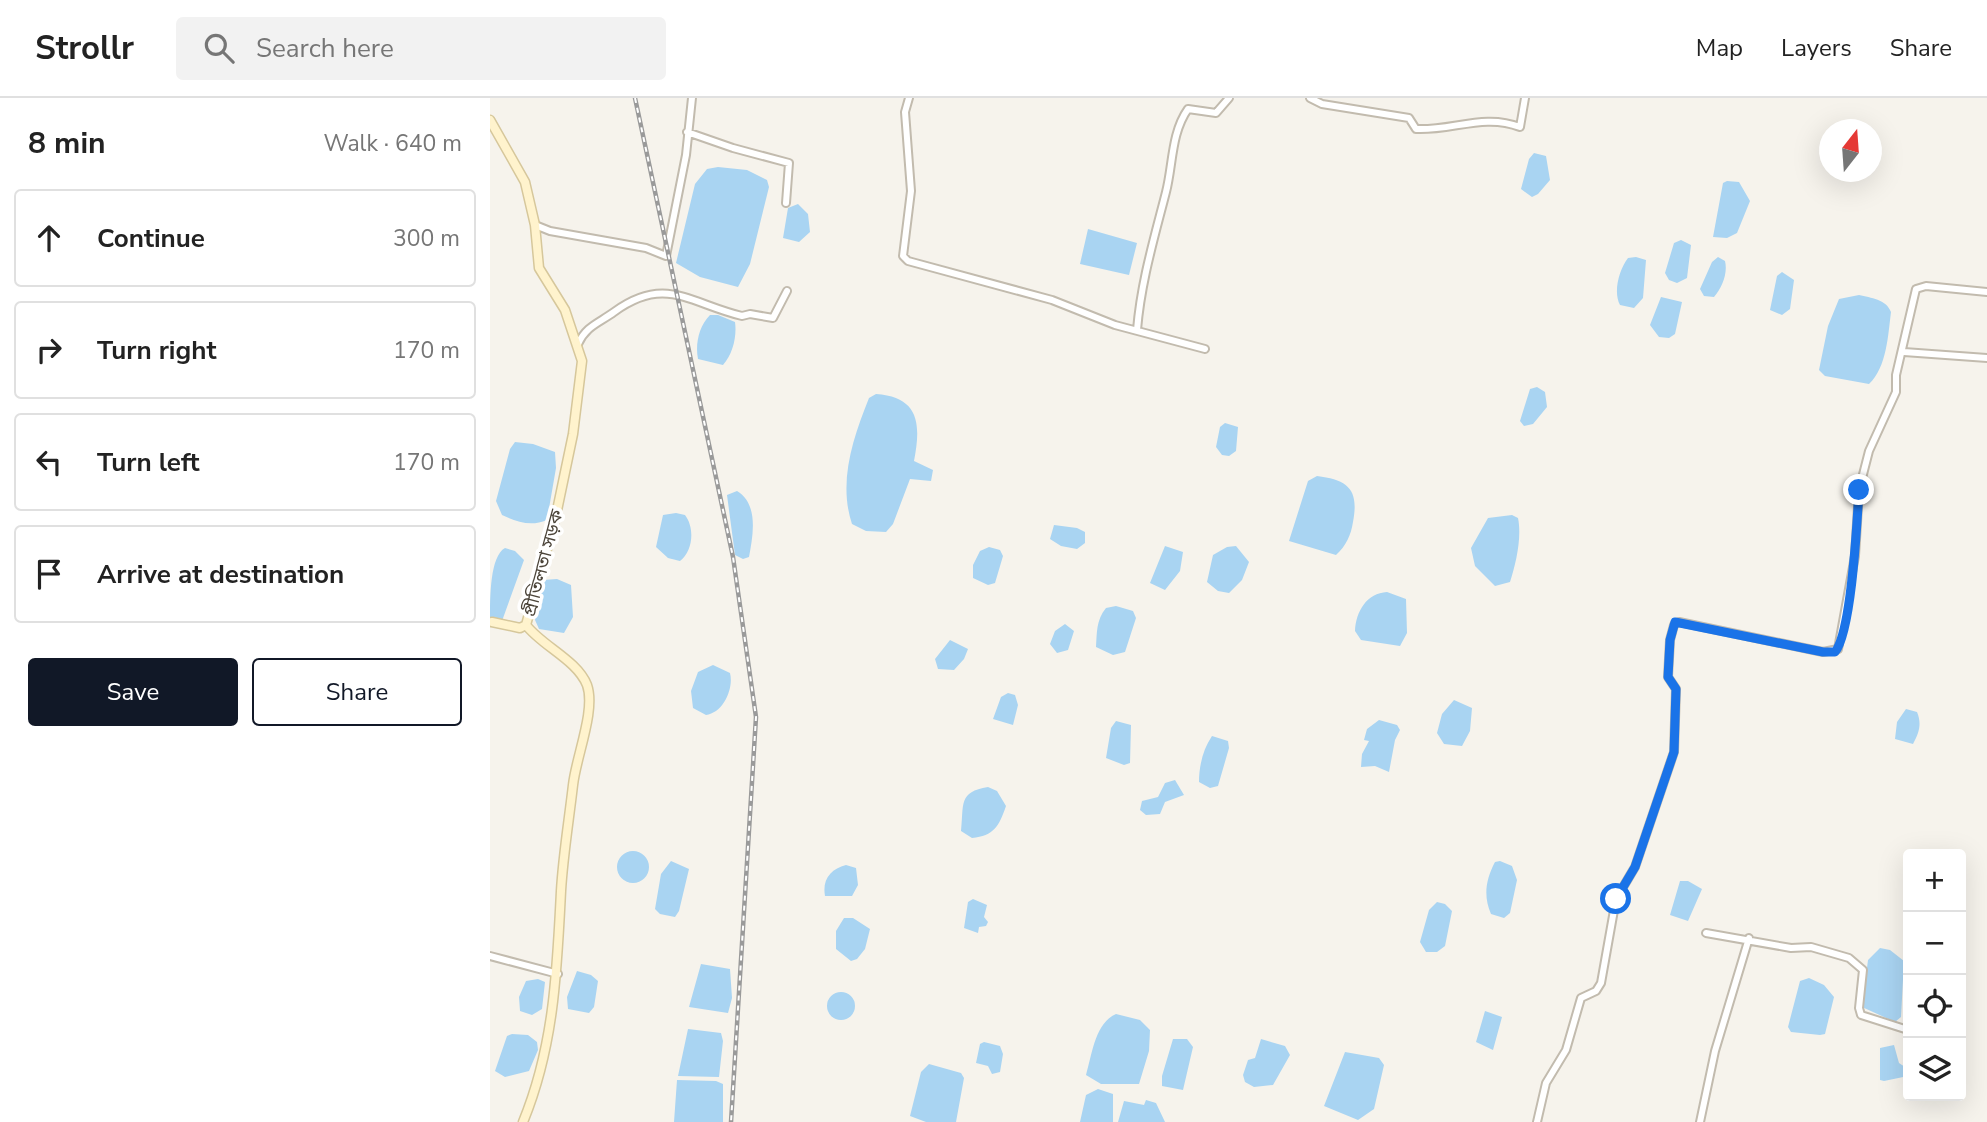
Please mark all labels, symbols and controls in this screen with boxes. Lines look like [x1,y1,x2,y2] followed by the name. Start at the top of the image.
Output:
[176,17,666,80] search box
[35,26,134,71] text: Strollr
[200,29,238,67] icon: search
[256,31,394,66] text: Search here
[1696,32,1743,64] text: Map
[1781,32,1852,64] text: Layers
[1890,32,1952,64] text: Share
[1819,119,1882,182] north arrow
[28,123,106,164] text: 8 min
[323,128,462,159] text: Walk · 640 m
[30,219,68,257] icon: ahead
[97,221,205,256] text: Continue
[393,223,460,254] text: 300 m
[30,331,68,369] icon: right
[97,333,216,368] text: Turn right
[393,335,460,366] text: 170 m
[30,443,68,481] icon: left
[97,445,200,480] text: Turn left
[393,447,460,478] text: 170 m
[1843,474,1874,505] route end
[517,506,569,619] street label: প্রীতিলতা সড়ক
[30,555,68,593] icon: arrive
[97,557,344,592] text: Arrive at destination
[28,658,238,726] button: Save
[252,658,462,726] button: Share
[1903,849,1966,1101] map controls
[1903,849,1966,912] button: +
[1600,883,1631,914] route start
[1903,912,1966,975] button: −
[1903,975,1966,1038] button: locate
[1903,1038,1966,1101] button: layers

